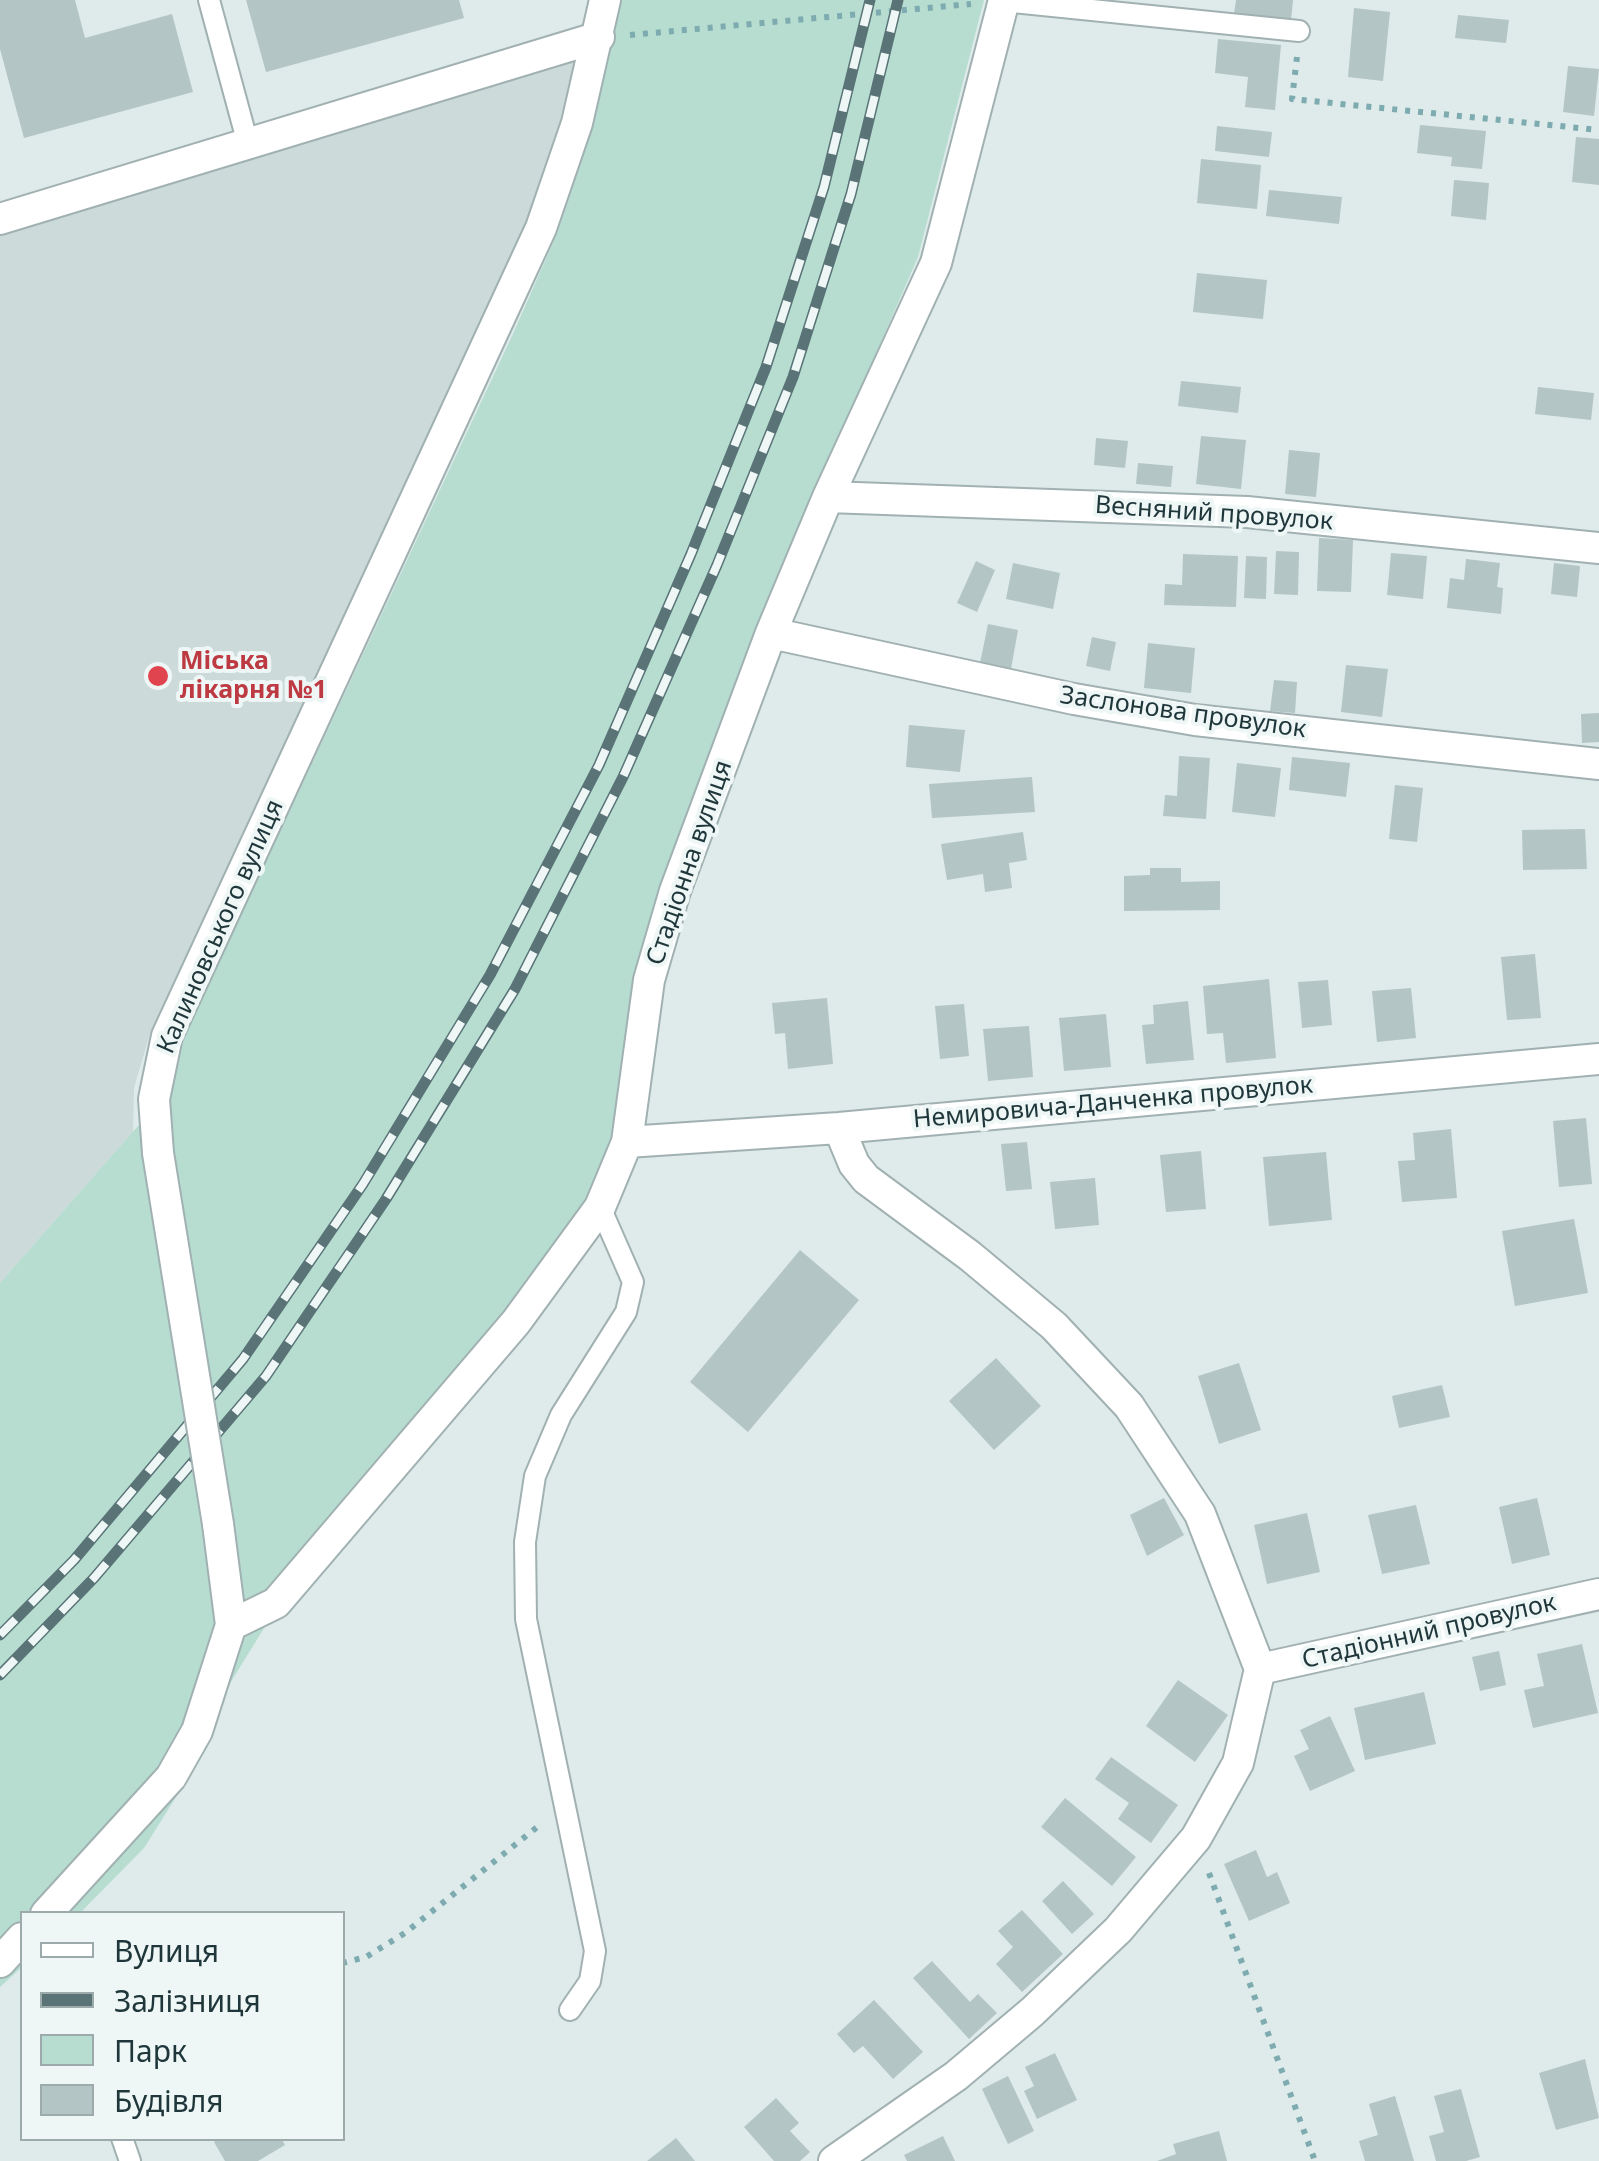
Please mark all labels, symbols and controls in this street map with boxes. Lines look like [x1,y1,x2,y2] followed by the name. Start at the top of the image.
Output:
[1094,491,1334,537] street label: Весняний провулок
[180,647,327,706] place label: Міська лікарня №1
[145,663,171,689] marker: Міська лікарня №1
[1058,681,1308,745] street label: Заслонова провулок
[641,757,739,969] street label: Стадіонна вулиця
[151,795,291,1059] street label: Калиновського вулиця
[912,1071,1314,1135] street label: Немировича-Данченка провулок
[1299,1588,1559,1676] street label: Стадіонний провулок
[20,1911,345,2141] legend
[114,1930,219,1971] text: Вулиця
[114,1980,261,2021] text: Залізниця
[114,2030,187,2071] text: Парк
[114,2080,224,2121] text: Будівля

